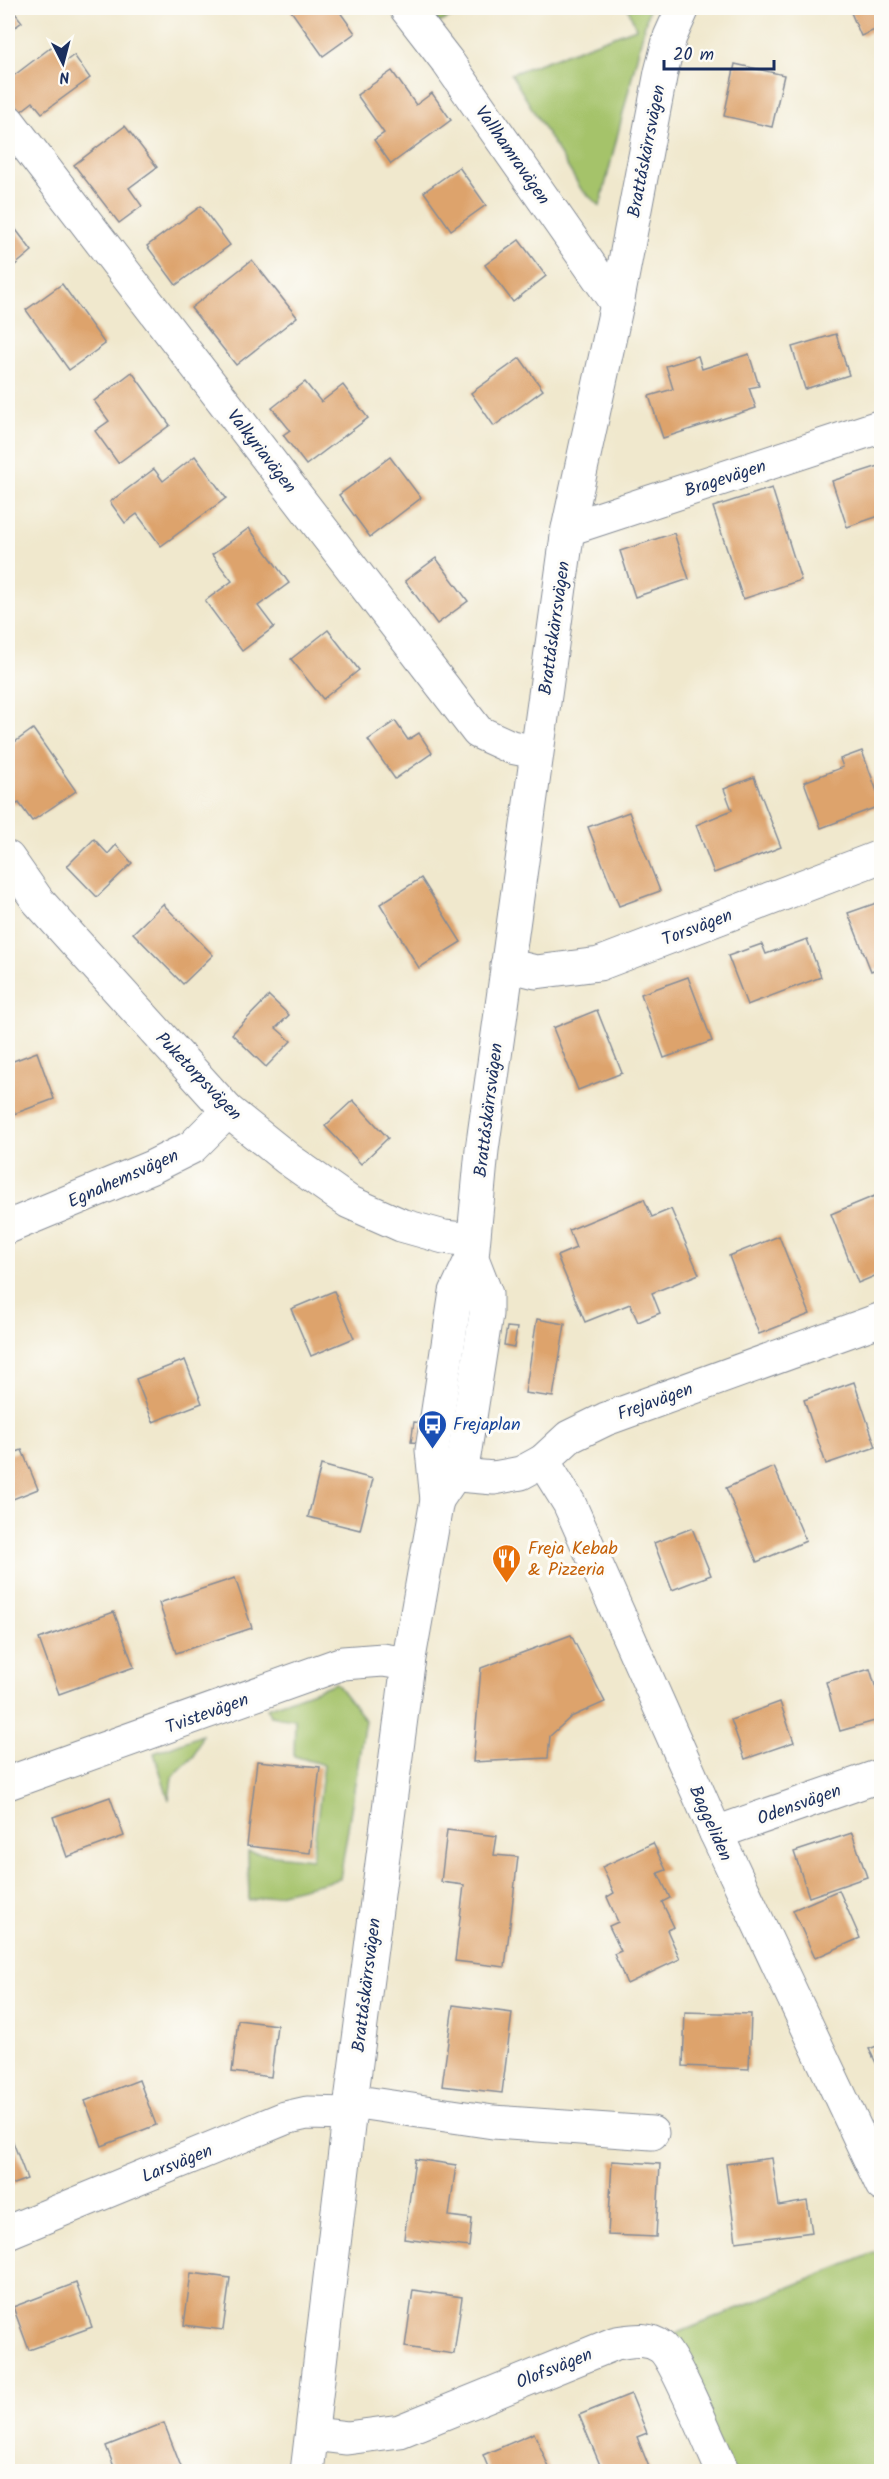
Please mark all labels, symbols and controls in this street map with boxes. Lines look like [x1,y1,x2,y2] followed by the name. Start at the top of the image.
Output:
[33,33,93,93] north arrow
[664,33,774,71] scale bar
[673,41,714,70] text: 20 m
[58,63,71,89] text: N
[620,82,675,220] street label: Brattåskärrsvägen
[467,100,557,212] street label: Vallhamravägen
[219,403,303,500] street label: Valkyriavägen
[681,453,770,506] street label: Bragevägen
[532,559,579,697] street label: Brattåskärrsvägen
[658,902,737,955] street label: Torsvägen
[148,1026,248,1128] street label: Puketorpsvägen
[467,1042,512,1179] street label: Brattåskärrsvägen
[63,1142,184,1217] street label: Egnahemsvägen
[614,1375,698,1430] street label: Frejavägen
[416,1408,448,1450] bus stop icon: Frejaplan
[453,1411,521,1440] place label: Frejaplan
[528,1535,618,1585] place label: Freja Kebab & Pizzeria
[491,1542,523,1584] restaurant icon: Freja Kebab & Pizzeria
[162,1686,253,1743] street label: Tvistevägen
[753,1777,846,1834] street label: Odensvägen
[680,1781,739,1866] street label: Baggeliden
[345,1917,390,2054] street label: Brattåskärrsvägen
[138,2137,217,2192] street label: Larsvägen
[512,2341,597,2398] street label: Olofsvägen

